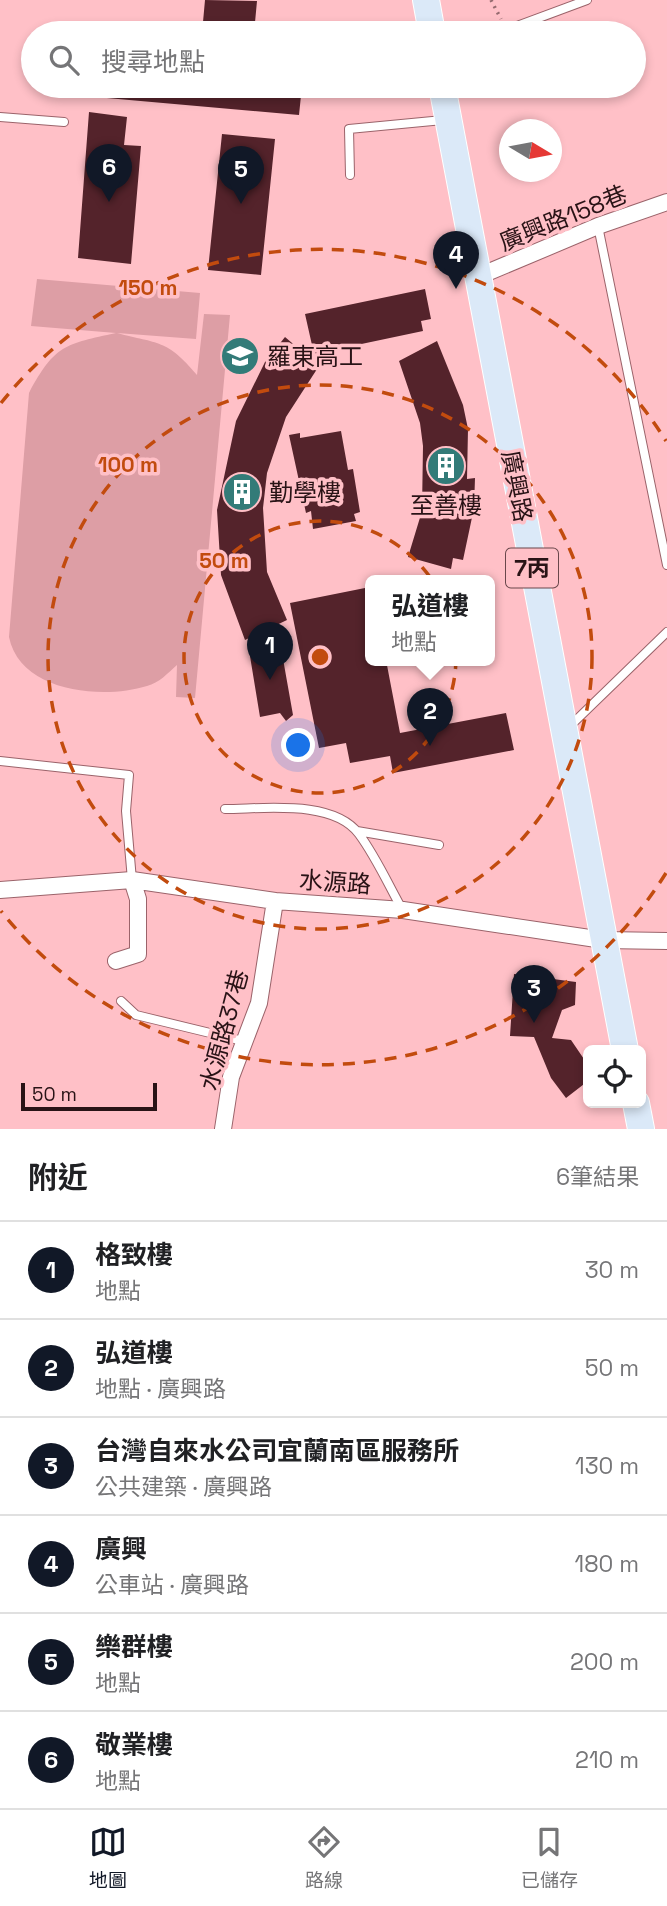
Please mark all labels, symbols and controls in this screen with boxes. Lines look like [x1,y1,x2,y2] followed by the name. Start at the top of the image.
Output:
[21,21,646,98] search box
[45,41,83,79] icon: search
[101,45,205,79] text: 搜尋地點
[499,119,562,182] north arrow
[86,144,132,202] pin: 6
[218,146,264,204] pin: 5
[494,178,632,258] street label: 廣興路158巷
[433,231,479,289] pin: 4
[119,274,177,301] text: 150 m
[219,335,261,377] school or university icon: 羅東高工
[267,341,363,372] place label: 羅東高工
[425,445,467,487] building icon: 至善樓
[495,448,539,524] street label: 廣興路
[98,451,158,478] text: 100 m
[221,471,263,513] building icon: 勤學樓
[269,477,341,508] place label: 勤學樓
[410,490,482,521] place label: 至善樓
[199,547,249,574] text: 50 m
[506,548,558,588] road number: 7丙
[365,575,495,666] popup
[391,589,469,623] text: 弘道樓
[247,622,293,680] pin: 1
[391,627,437,657] text: 地點
[308,645,332,669] centre of rings
[407,688,453,746] pin: 2
[281,728,315,762] your location
[298,864,372,900] street label: 水源路
[511,965,557,1023] pin: 3
[193,966,255,1094] street label: 水源路37巷
[583,1045,646,1108] map controls
[583,1045,646,1108] button: locate
[21,1080,158,1112] scale bar
[32,1082,77,1107] text: 50 m
[28,1158,88,1197] text: 附近
[556,1162,639,1192] text: 6筆結果
[95,1238,173,1272] text: 格致樓
[46,1255,56,1285] text: 1
[585,1255,639,1285] text: 30 m
[95,1276,141,1306] text: 地點
[95,1336,173,1370] text: 弘道樓
[44,1353,58,1383] text: 2
[585,1353,639,1383] text: 50 m
[95,1374,226,1404] text: 地點 · 廣興路
[95,1434,459,1468] text: 台灣自來水公司宜蘭南區服務所
[44,1451,58,1481] text: 3
[575,1451,639,1481] text: 130 m
[95,1472,272,1502] text: 公共建築 · 廣興路
[95,1532,147,1566] text: 廣興
[44,1549,58,1579] text: 4
[575,1549,639,1579] text: 180 m
[95,1570,249,1600] text: 公車站 · 廣興路
[95,1630,173,1664] text: 樂群樓
[44,1647,58,1677] text: 5
[570,1647,639,1677] text: 200 m
[95,1668,141,1698] text: 地點
[95,1728,173,1762] text: 敬業樓
[44,1745,58,1775] text: 6
[575,1745,639,1775] text: 210 m
[95,1766,141,1796] text: 地點
[89,1823,127,1893] tab: 地圖
[305,1823,343,1893] tab: 路線
[521,1823,578,1893] tab: 已儲存

